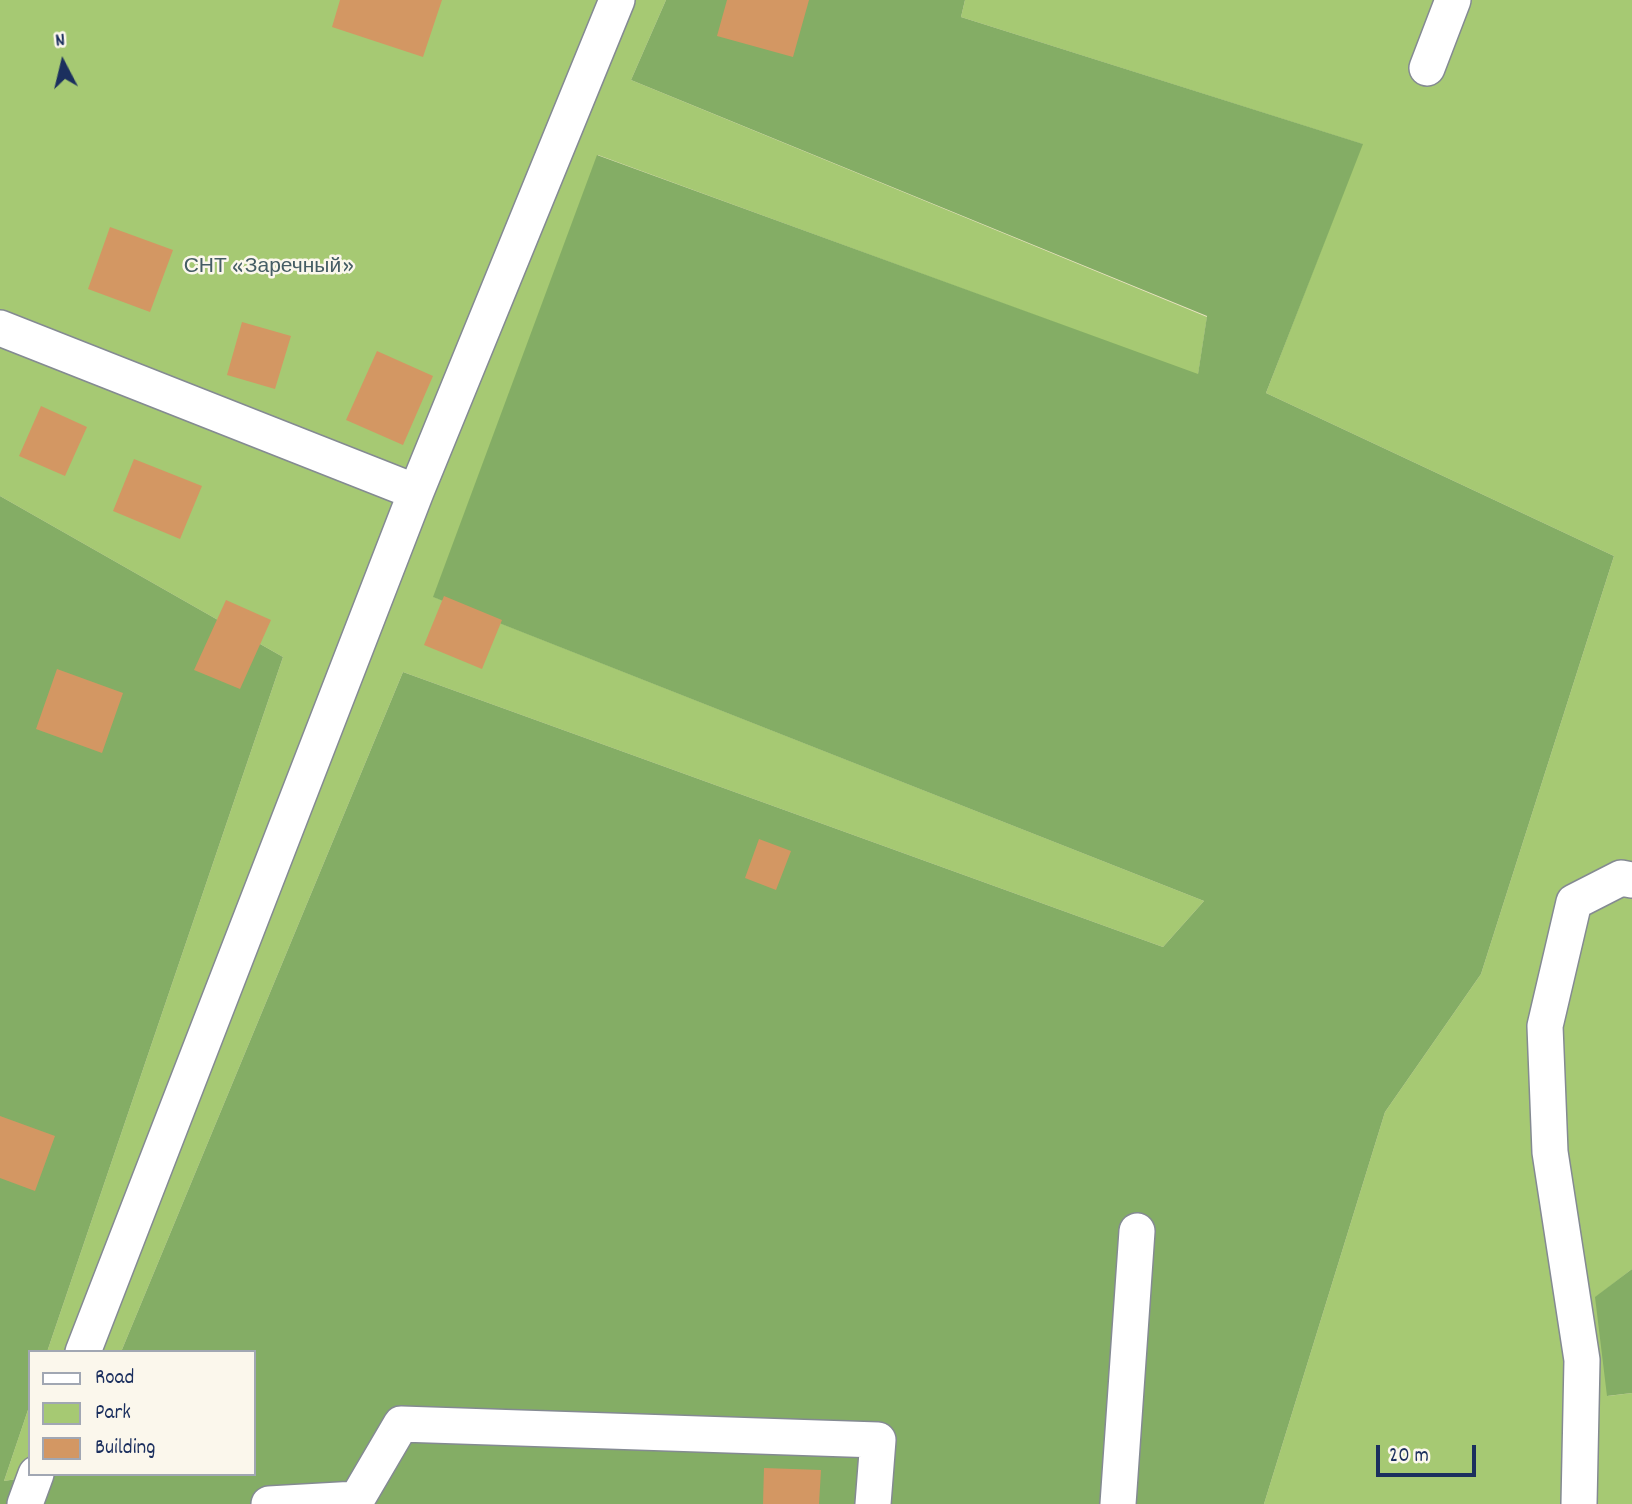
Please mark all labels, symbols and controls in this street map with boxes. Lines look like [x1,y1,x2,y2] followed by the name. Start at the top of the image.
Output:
[28,28,98,98] north arrow
[54,28,67,56] text: N
[184,256,354,282] park label: СНТ «Заречный»
[28,1350,256,1476] legend
[95,1364,134,1394] text: Road
[95,1399,131,1429] text: Park
[1380,1430,1480,1474] scale bar
[95,1434,155,1464] text: Building
[1389,1442,1429,1472] text: 20 m

